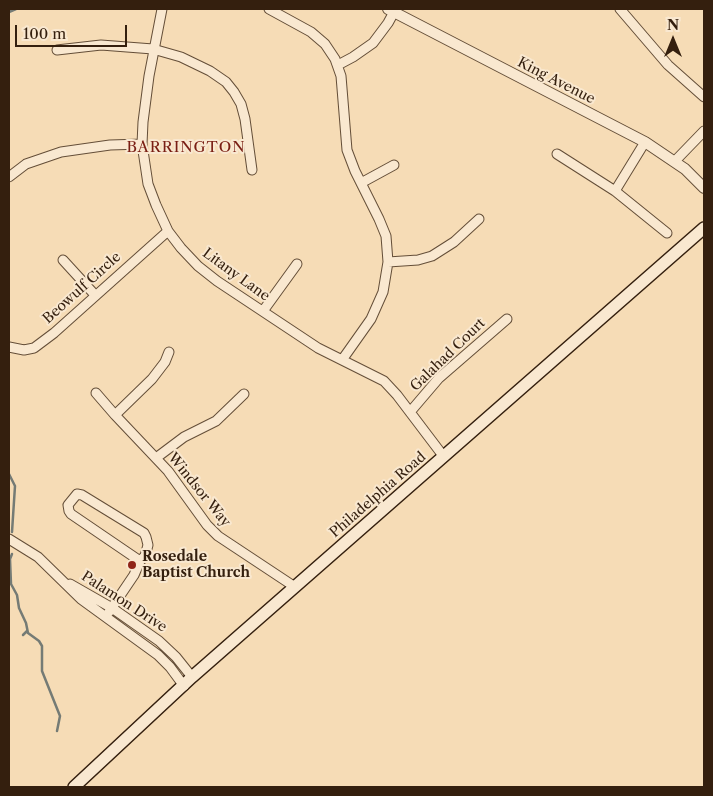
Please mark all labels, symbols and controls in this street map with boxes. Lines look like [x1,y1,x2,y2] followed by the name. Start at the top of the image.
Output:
[18,15,130,47] scale bar
[648,15,698,65] north arrow
[667,16,679,34] text: N
[23,24,66,43] text: 100 m
[514,54,598,108] street label: King Avenue
[125,139,247,157] district label: BARRINGTON
[199,245,273,305] street label: Litany Lane
[40,249,124,327] street label: Beowulf Circle
[407,315,489,395] street label: Galahad Court
[327,449,429,541] street label: Philadelphia Road
[164,450,234,530] street label: Windsor Way
[142,549,250,582] place label: Rosedale Baptist Church
[126,559,138,571] marker: Rosedale Baptist Church
[78,568,170,636] street label: Palamon Drive

